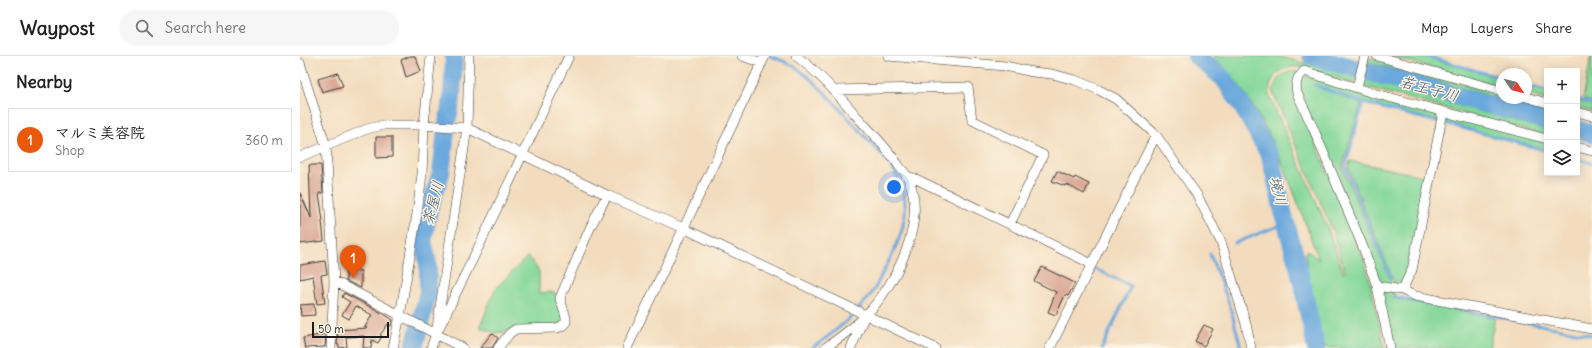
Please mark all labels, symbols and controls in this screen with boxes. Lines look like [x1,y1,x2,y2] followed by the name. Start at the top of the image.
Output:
[119,10,399,46] search box
[20,16,95,40] text: Waypost
[133,17,155,39] icon: search
[165,18,246,37] text: Search here
[1421,19,1448,37] text: Map
[1470,19,1513,37] text: Layers
[1535,19,1572,37] text: Share
[1496,68,1532,104] north arrow
[1544,68,1580,176] map controls
[1544,68,1580,104] button: +
[16,71,72,93] text: Nearby
[1398,72,1461,105] water label: 若王子川
[1544,104,1580,140] button: −
[55,123,145,142] text: マルミ美容院
[27,132,33,149] text: 1
[245,132,283,149] text: 360 m
[1544,140,1580,176] button: layers
[55,142,84,159] text: Shop
[1266,174,1291,208] water label: 境川
[884,177,904,197] your location
[418,179,448,227] water label: 茶屋川
[340,245,366,278] pin: 1
[312,320,389,339] scale bar
[318,322,344,336] text: 50 m

